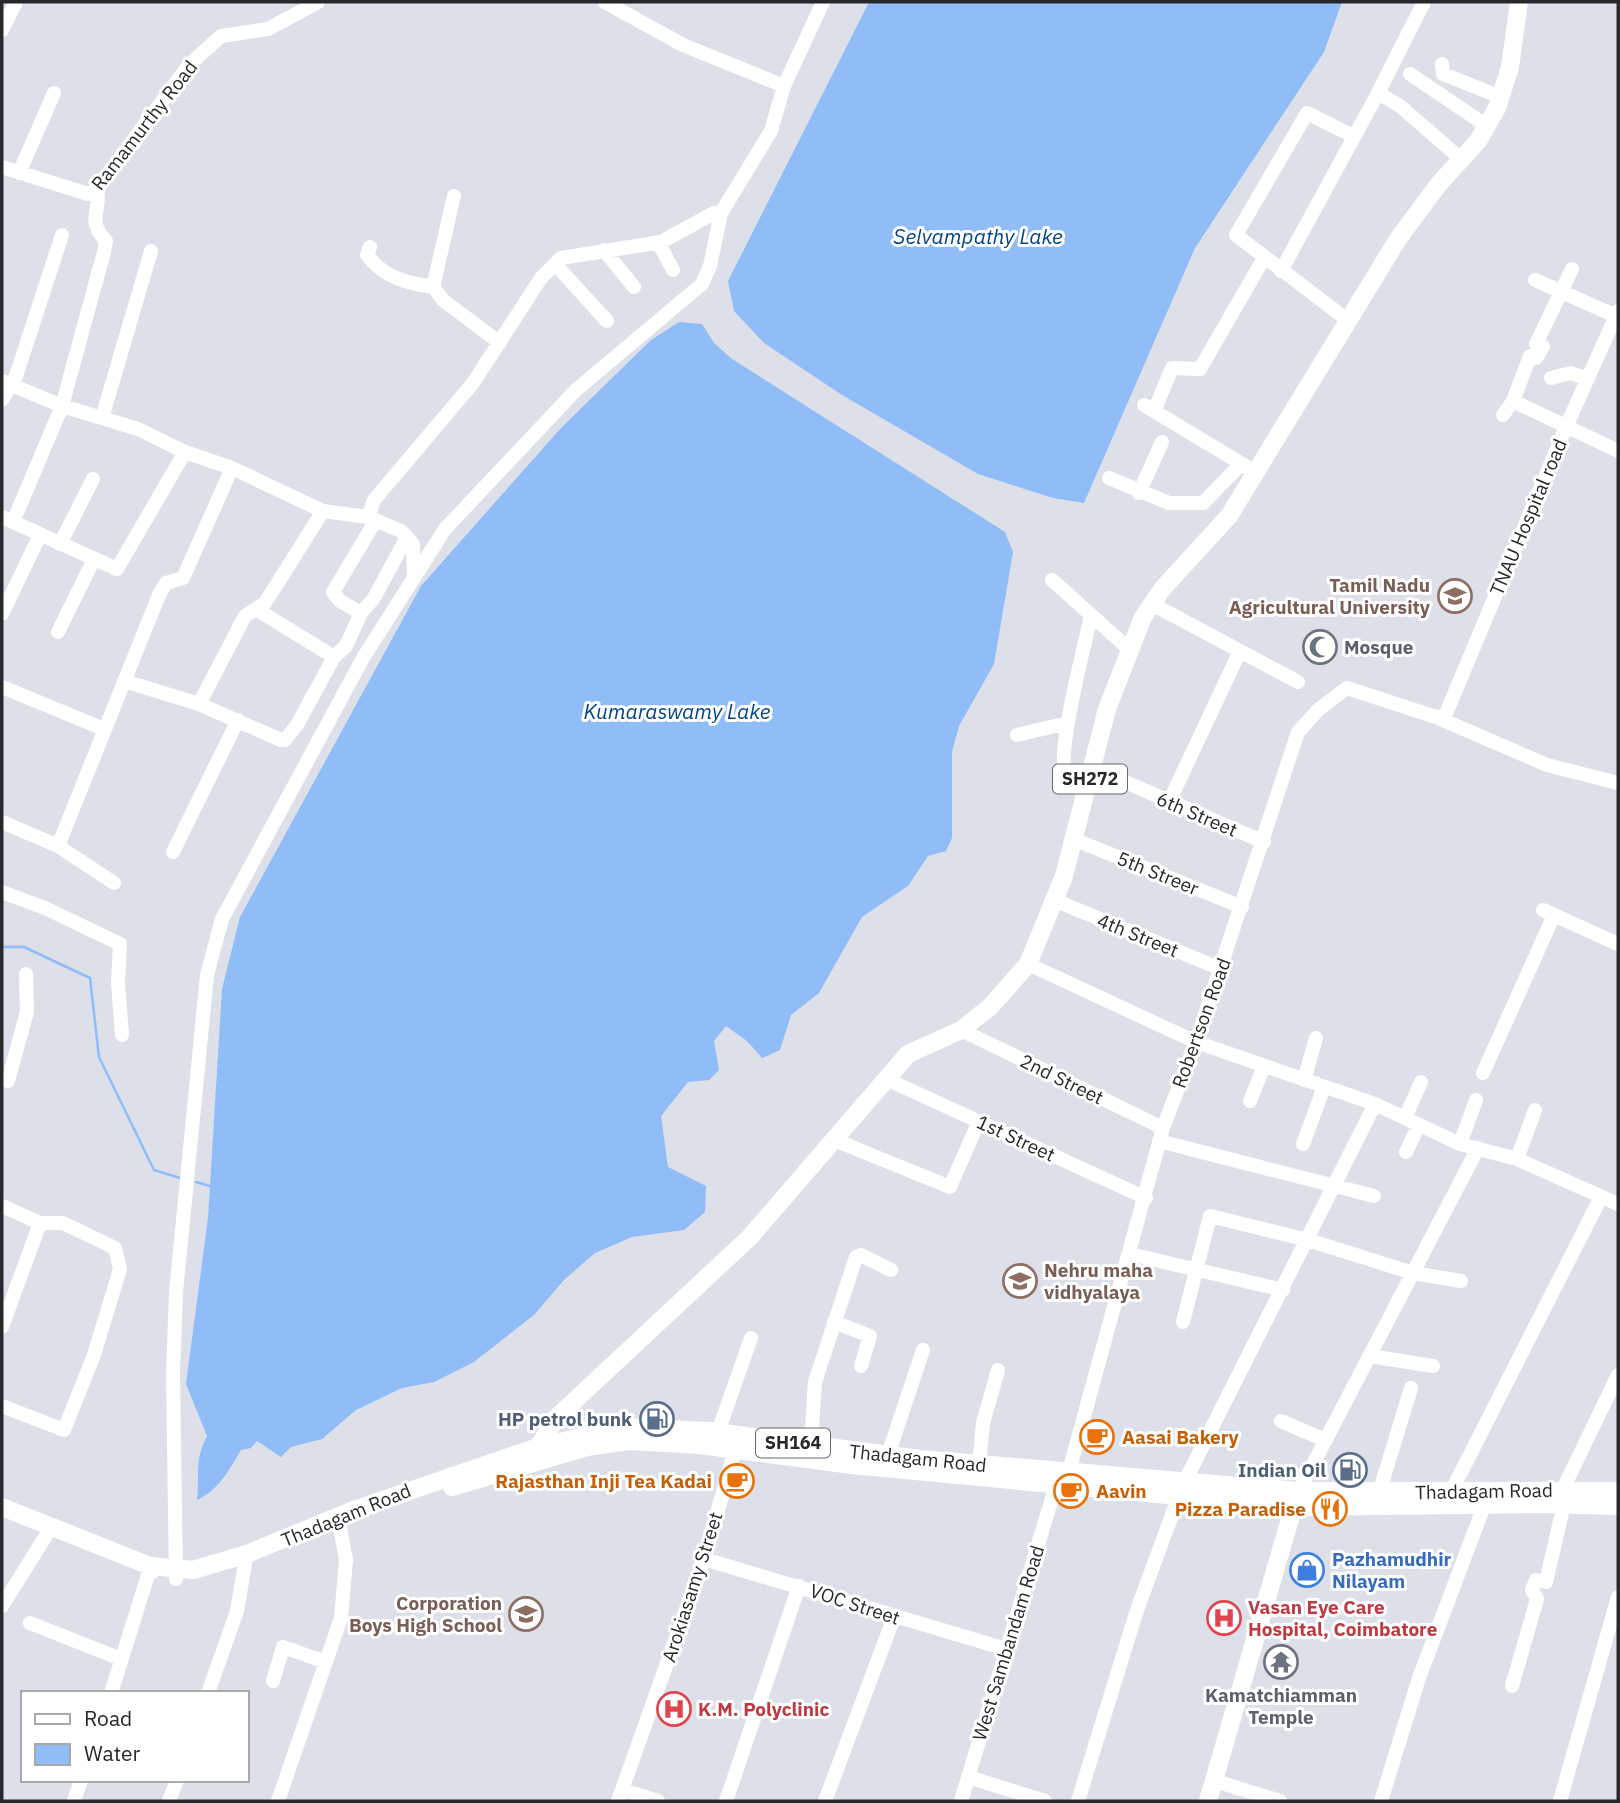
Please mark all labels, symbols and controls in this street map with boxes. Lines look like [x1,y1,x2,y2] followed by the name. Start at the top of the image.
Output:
[86,55,202,195] street label: Ramamurthy Road
[893,222,1063,250] water label: Selvampathy Lake
[1484,435,1572,599] street label: TNAU Hospital road
[1229,573,1431,619] place label: Tamil Nadu Agricultural University
[1436,577,1474,615] school or university icon: Tamil Nadu Agricultural University
[1301,628,1339,666] mosque icon: Mosque
[1344,635,1413,659] place label: Mosque
[584,697,771,725] water label: Kumaraswamy Lake
[1053,764,1127,794] road number: SH272
[1153,786,1241,842] street label: 6th Street
[1114,846,1202,900] street label: 5th Streer
[1094,908,1182,962] street label: 4th Street
[1166,955,1236,1091] street label: Robertson Road
[1016,1049,1108,1109] street label: 2nd Street
[973,1109,1059,1167] street label: 1st Street
[1044,1258,1153,1304] place label: Nehru maha vidhyalaya
[1001,1262,1039,1300] school or university icon: Nehru maha vidhyalaya
[638,1400,676,1438] fuel station icon: HP petrol bunk
[498,1407,632,1431] place label: HP petrol bunk
[1078,1418,1116,1456] cafe icon: Aasai Bakery
[1122,1425,1240,1449] place label: Aasai Bakery
[756,1428,830,1458] road number: SH164
[848,1439,988,1477] street label: Thadagam Road
[1331,1451,1369,1489] fuel station icon: Indian Oil
[1238,1458,1326,1482] place label: Indian Oil
[718,1462,756,1500] cafe icon: Rajasthan Inji Tea Kadai
[495,1469,712,1493] place label: Rajasthan Inji Tea Kadai
[1052,1472,1090,1510] cafe icon: Aavin
[278,1478,414,1552] street label: Thadagam Road
[1415,1478,1553,1504] street label: Thadagam Road
[1096,1479,1147,1503] place label: Aavin
[1311,1490,1349,1528] restaurant icon: Pizza Paradise
[1175,1497,1306,1521] place label: Pizza Paradise
[656,1509,728,1665] street label: Arokiasamy Street
[967,1542,1049,1744] street label: West Sambandam Road
[1332,1547,1452,1593] place label: Pazhamudhir Nilayam
[1288,1551,1326,1589] shop icon: Pazhamudhir Nilayam
[807,1578,903,1630] street label: VOC Street
[349,1591,502,1637] place label: Corporation Boys High School
[507,1595,545,1633] school or university icon: Corporation Boys High School
[1248,1595,1437,1641] place label: Vasan Eye Care Hospital, Coimbatore
[1205,1599,1243,1637] hospital icon: Vasan Eye Care Hospital, Coimbatore
[1262,1643,1300,1681] temple icon: Kamatchiamman Temple
[1205,1683,1357,1729] place label: Kamatchiamman Temple
[655,1690,693,1728] hospital icon: K.M. Polyclinic
[21,1691,248,1782] legend
[698,1697,829,1721] place label: K.M. Polyclinic
[84,1704,132,1732] text: Road
[84,1739,141,1767] text: Water

